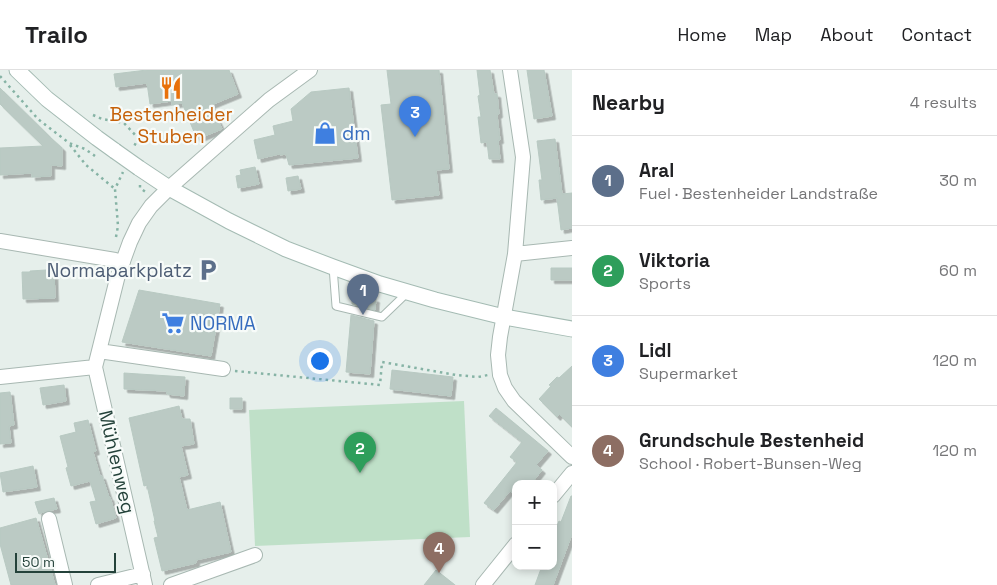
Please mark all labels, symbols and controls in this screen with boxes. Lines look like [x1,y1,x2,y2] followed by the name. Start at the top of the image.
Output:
[25,19,88,50] text: Trailo
[678,23,727,46] text: Home
[755,23,792,46] text: Map
[820,23,874,46] text: About
[902,23,972,46] text: Contact
[158,75,184,101] restaurant icon: Bestenheider Stuben
[592,89,665,116] text: Nearby
[910,92,977,113] text: 4 results
[399,96,431,137] pin: 3
[109,102,233,149] place label: Bestenheider Stuben
[312,120,338,146] shop icon: dm
[342,121,371,146] place label: dm
[639,158,674,183] text: Aral
[604,170,612,191] text: 1
[939,170,977,191] text: 30 m
[639,183,878,204] text: Fuel · Bestenheider Landstraße
[639,248,710,273] text: Viktoria
[195,257,221,283] parking icon: Normaparkplatz
[47,258,192,283] place label: Normaparkplatz
[603,260,613,281] text: 2
[939,260,977,281] text: 60 m
[639,273,691,294] text: Sports
[347,274,379,315] pin: 1
[160,310,186,336] supermarket icon: NORMA
[190,311,256,336] place label: NORMA
[639,338,672,363] text: Lidl
[307,348,333,374] your location
[603,350,613,371] text: 3
[933,350,977,371] text: 120 m
[639,363,738,384] text: Supermarket
[93,408,141,516] street label: Mühlenweg
[639,428,864,453] text: Grundschule Bestenheid
[344,432,376,473] pin: 2
[603,440,613,461] text: 4
[933,440,977,461] text: 120 m
[639,453,862,474] text: School · Robert-Bunsen-Weg
[512,480,557,570] map controls
[512,480,557,525] button: +
[512,525,557,570] button: −
[423,532,455,573] pin: 4
[15,550,116,573] scale bar
[22,553,55,571] text: 50 m

